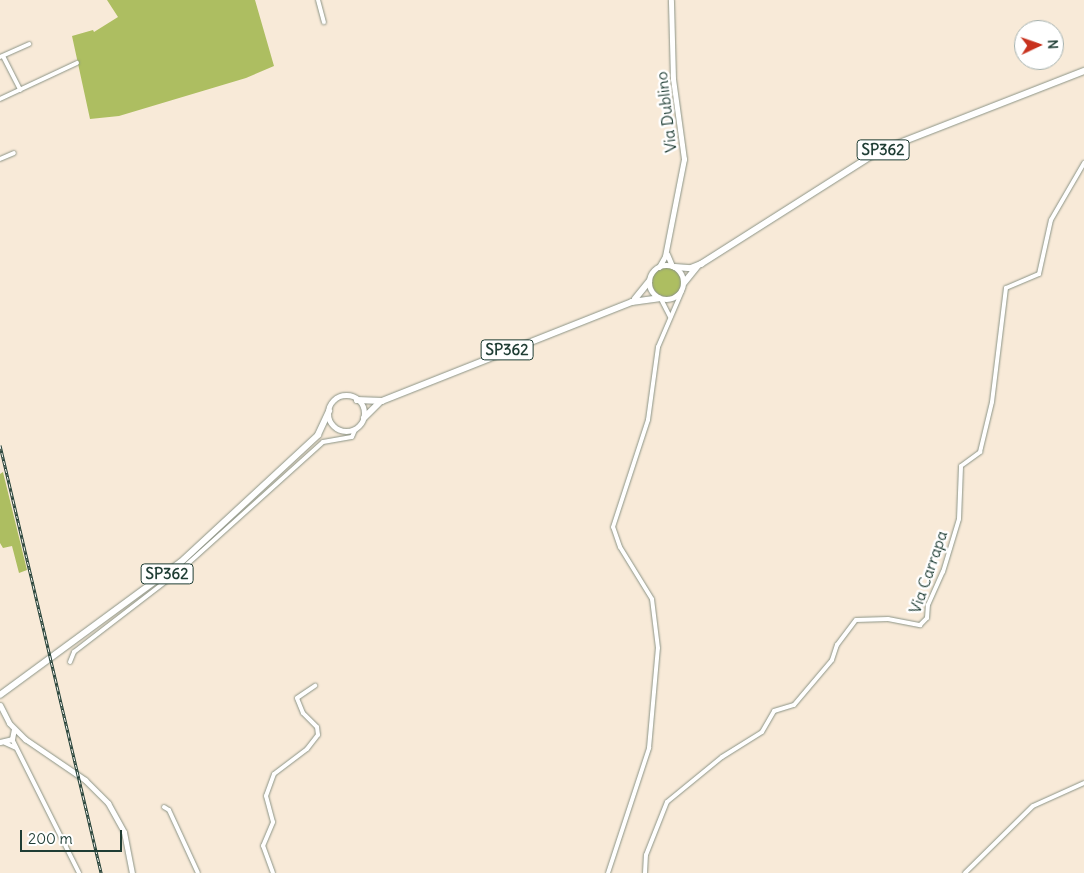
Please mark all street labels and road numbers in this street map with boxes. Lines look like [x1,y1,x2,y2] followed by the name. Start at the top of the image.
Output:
[652,70,680,154] street label: Via Dublino
[856,138,910,162] road number: SP362
[480,338,534,362] road number: SP362
[905,528,951,616] street label: Via Carrapa
[140,562,194,586] road number: SP362

